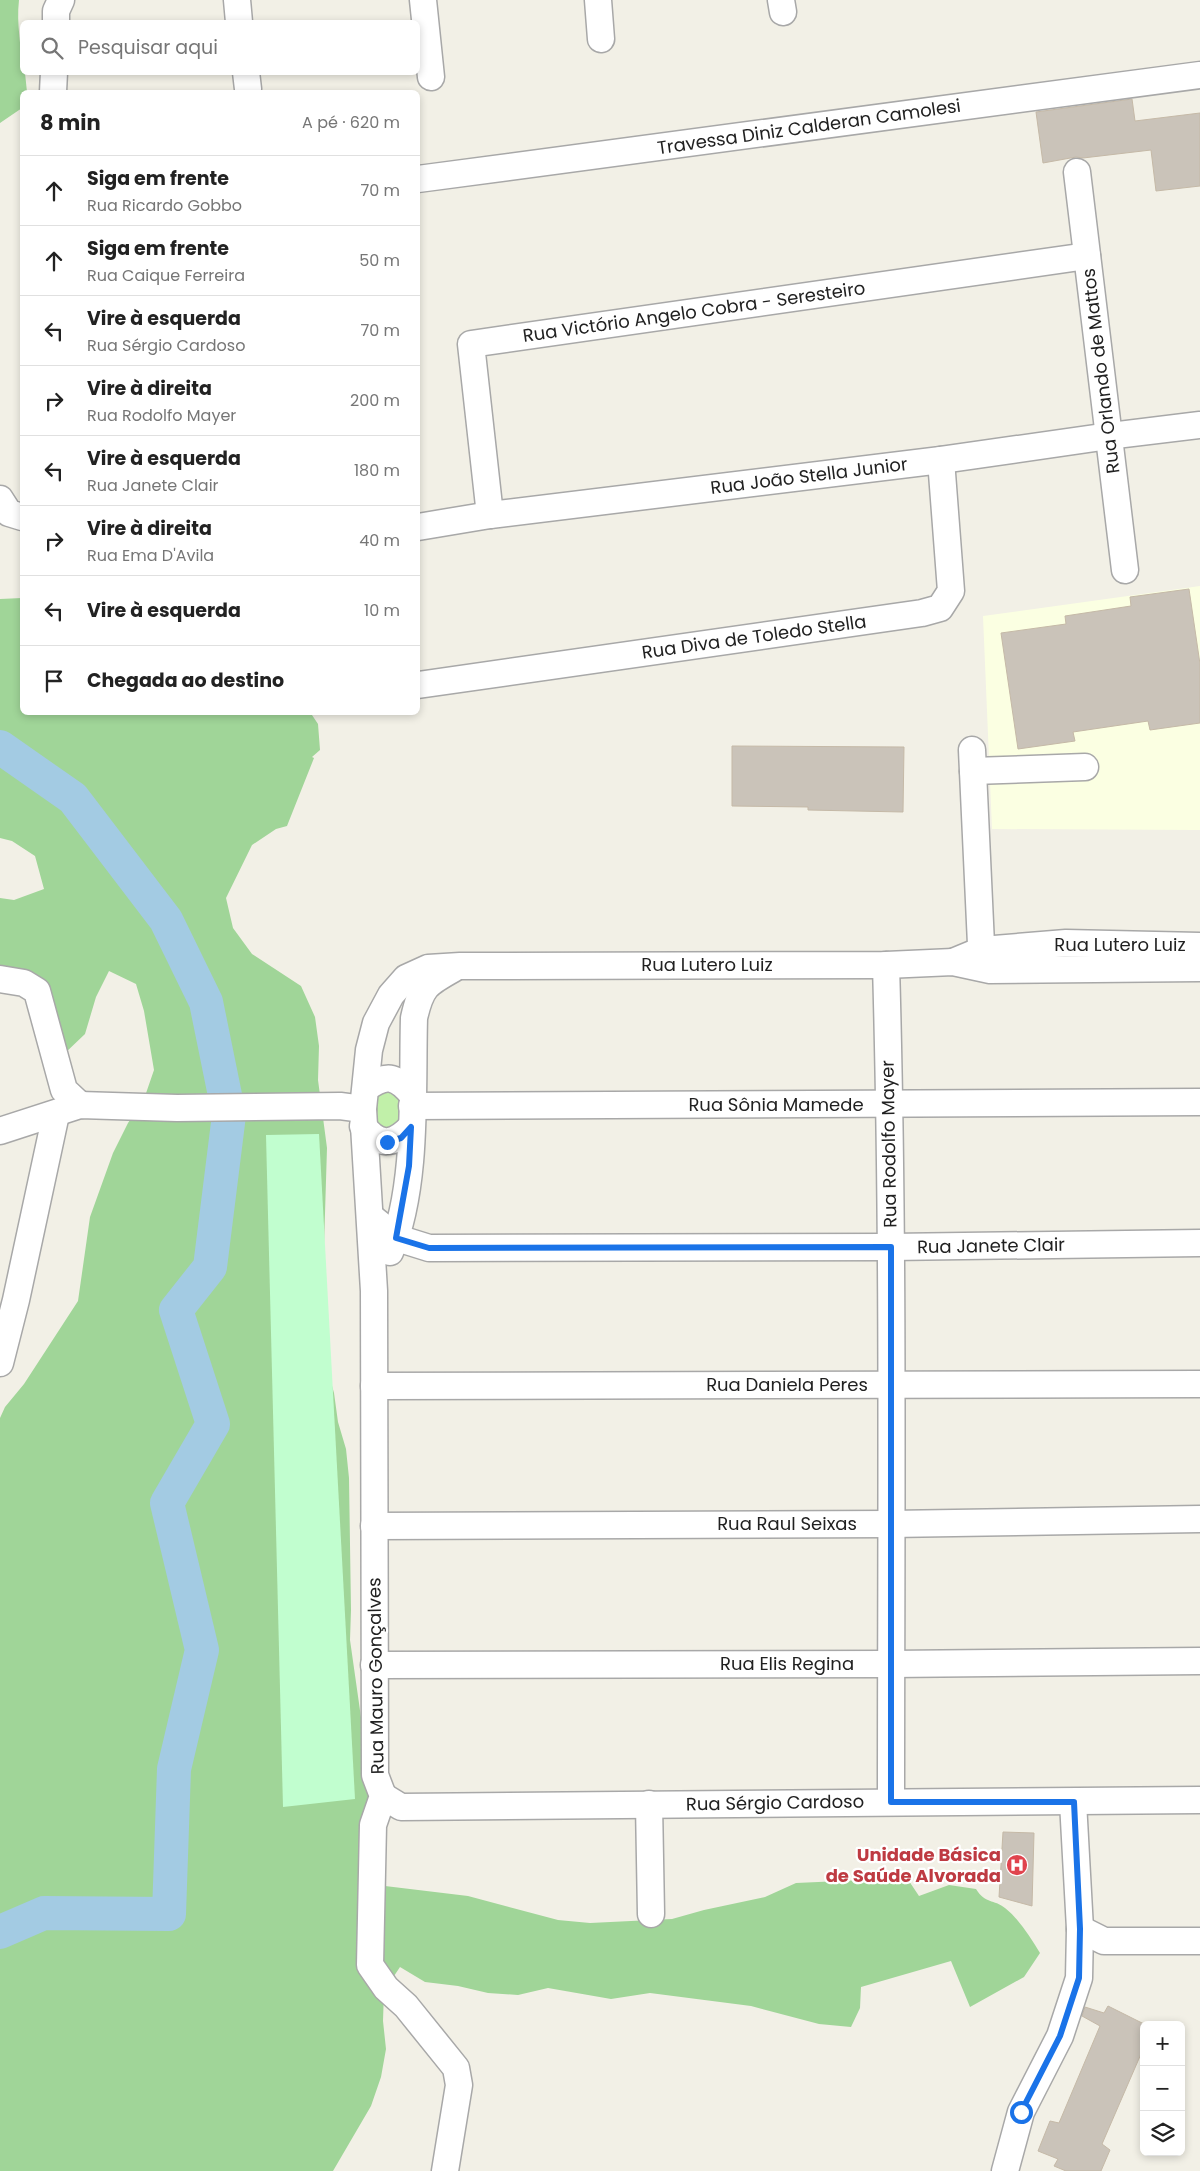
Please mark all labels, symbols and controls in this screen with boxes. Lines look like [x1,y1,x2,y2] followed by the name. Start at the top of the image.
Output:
[20,20,420,75] search box
[38,34,66,62] icon: search
[78,34,218,61] text: Pesquisar aqui
[656,93,962,160] street label: Travessa Diniz Calderan Camolesi
[40,108,101,137] text: 8 min
[302,111,400,134] text: A pé · 620 m
[87,165,229,192] text: Siga em frente
[40,177,68,205] icon: ahead
[360,179,400,202] text: 70 m
[87,194,242,217] text: Rua Ricardo Gobbo
[87,235,229,262] text: Siga em frente
[40,247,68,275] icon: ahead
[359,249,400,272] text: 50 m
[87,264,245,287] text: Rua Caique Ferreira
[1075,267,1126,475] street label: Rua Orlando de Mattos
[521,275,867,348] street label: Rua Victório Angelo Cobra - Seresteiro
[87,305,241,332] text: Vire à esquerda
[40,317,68,345] icon: left
[360,319,400,342] text: 70 m
[87,334,245,357] text: Rua Sérgio Cardoso
[87,375,212,402] text: Vire à direita
[40,387,68,415] icon: right
[350,389,400,412] text: 200 m
[87,404,236,427] text: Rua Rodolfo Mayer
[87,445,241,472] text: Vire à esquerda
[709,451,909,500] street label: Rua João Stella Junior
[40,457,68,485] icon: left
[354,459,400,482] text: 180 m
[87,474,219,497] text: Rua Janete Clair
[87,515,212,542] text: Vire à direita
[40,527,68,555] icon: right
[359,529,400,552] text: 40 m
[87,544,214,567] text: Rua Ema D'Avila
[40,597,68,625] icon: left
[87,597,241,624] text: Vire à esquerda
[364,599,400,622] text: 10 m
[640,608,868,665] street label: Rua Diva de Toledo Stella
[40,667,68,695] icon: arrive
[87,667,284,694] text: Chegada ao destino
[1054,932,1186,957] street label: Rua Lutero Luiz
[641,952,773,977] street label: Rua Lutero Luiz
[875,1060,902,1228] street label: Rua Rodolfo Mayer
[688,1092,864,1117] street label: Rua Sônia Mamede
[376,1131,399,1154] route end
[917,1232,1065,1259] street label: Rua Janete Clair
[706,1372,868,1397] street label: Rua Daniela Peres
[717,1511,857,1536] street label: Rua Raul Seixas
[361,1577,390,1775] street label: Rua Mauro Gonçalves
[720,1651,854,1676] street label: Rua Elis Regina
[686,1788,864,1817] street label: Rua Sérgio Cardoso
[826,1842,1001,1888] place label: Unidade Básica de Saúde Alvorada
[1005,1853,1029,1877] hospital icon: Unidade Básica de Saúde Alvorada
[1140,2021,1185,2156] map controls
[1140,2021,1185,2066] button: +
[1140,2066,1185,2111] button: −
[1010,2101,1033,2124] route start
[1140,2111,1185,2156] button: layers

